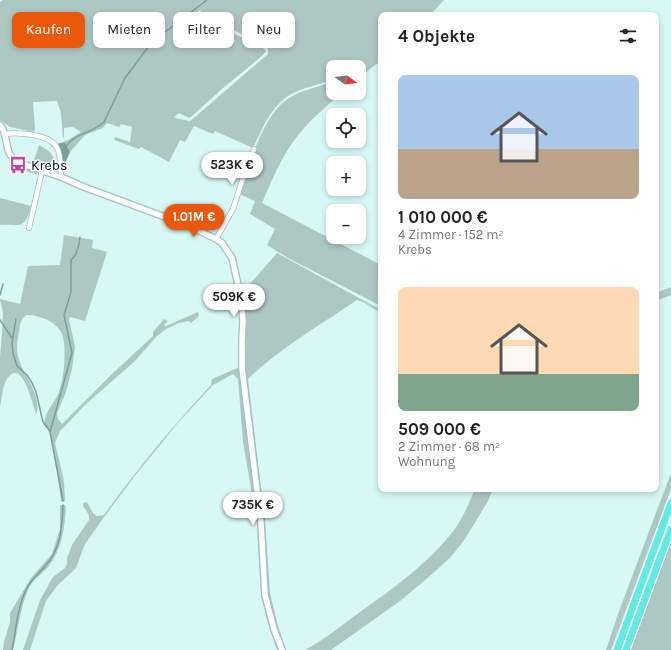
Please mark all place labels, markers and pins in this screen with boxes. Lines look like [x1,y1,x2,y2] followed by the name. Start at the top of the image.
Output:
[199,152,265,186] pin: 523K €
[8,155,28,175] bus stop icon: Krebs
[31,157,67,174] place label: Krebs
[157,204,231,238] pin: 1.01M €
[201,284,267,318] pin: 509K €
[220,492,286,526] pin: 735K €

